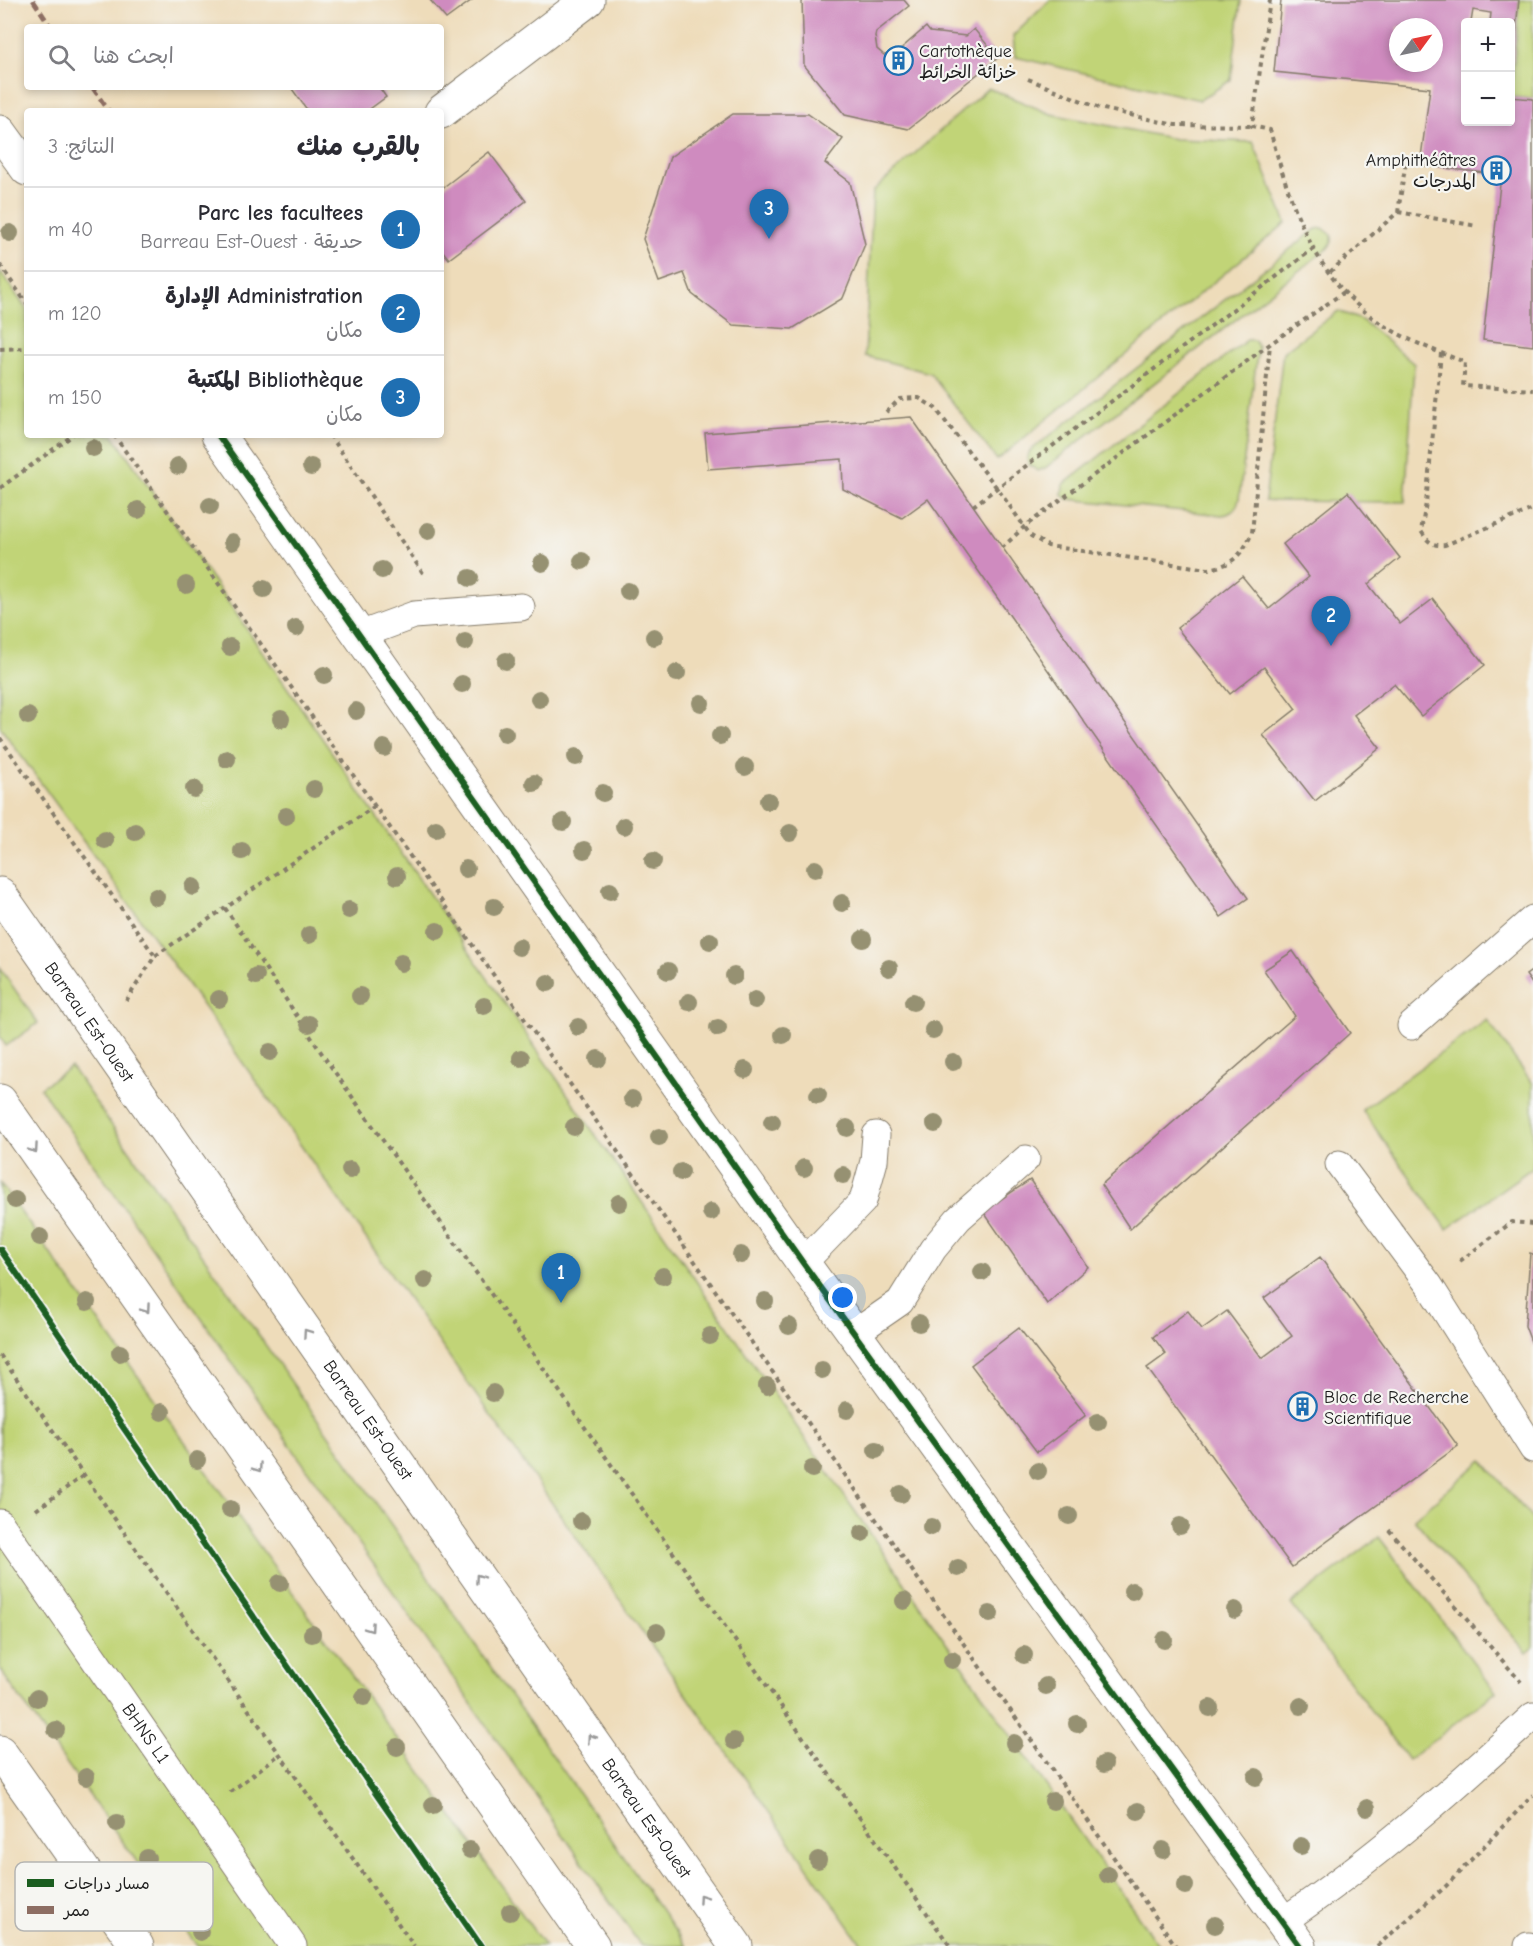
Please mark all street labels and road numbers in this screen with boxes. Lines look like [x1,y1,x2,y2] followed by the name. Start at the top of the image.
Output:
[40,958,139,1087] street label: Barreau Est-Ouest
[319,1356,417,1485] street label: Barreau Est-Ouest
[117,1700,173,1768] street label: BHNS L1
[597,1755,696,1883] street label: Barreau Est-Ouest

